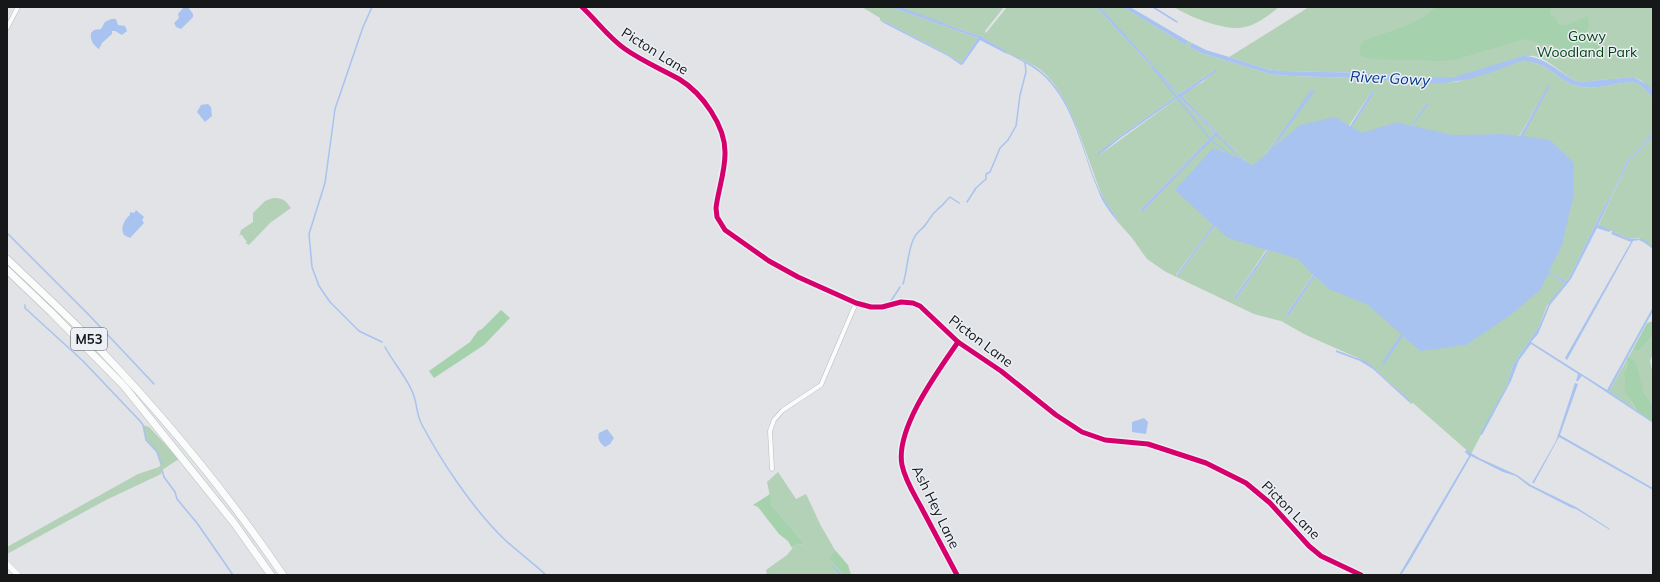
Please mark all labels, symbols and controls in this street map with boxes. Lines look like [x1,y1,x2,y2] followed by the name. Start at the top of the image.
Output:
[618,23,692,79] street label: Picton Lane
[1537,27,1638,61] park label: Gowy Woodland Park
[1350,66,1431,90] water label: River Gowy
[945,311,1017,371] street label: Picton Lane
[71,328,107,350] road number: M53
[908,463,964,551] street label: Ash Hey Lane
[1258,477,1324,543] street label: Picton Lane

